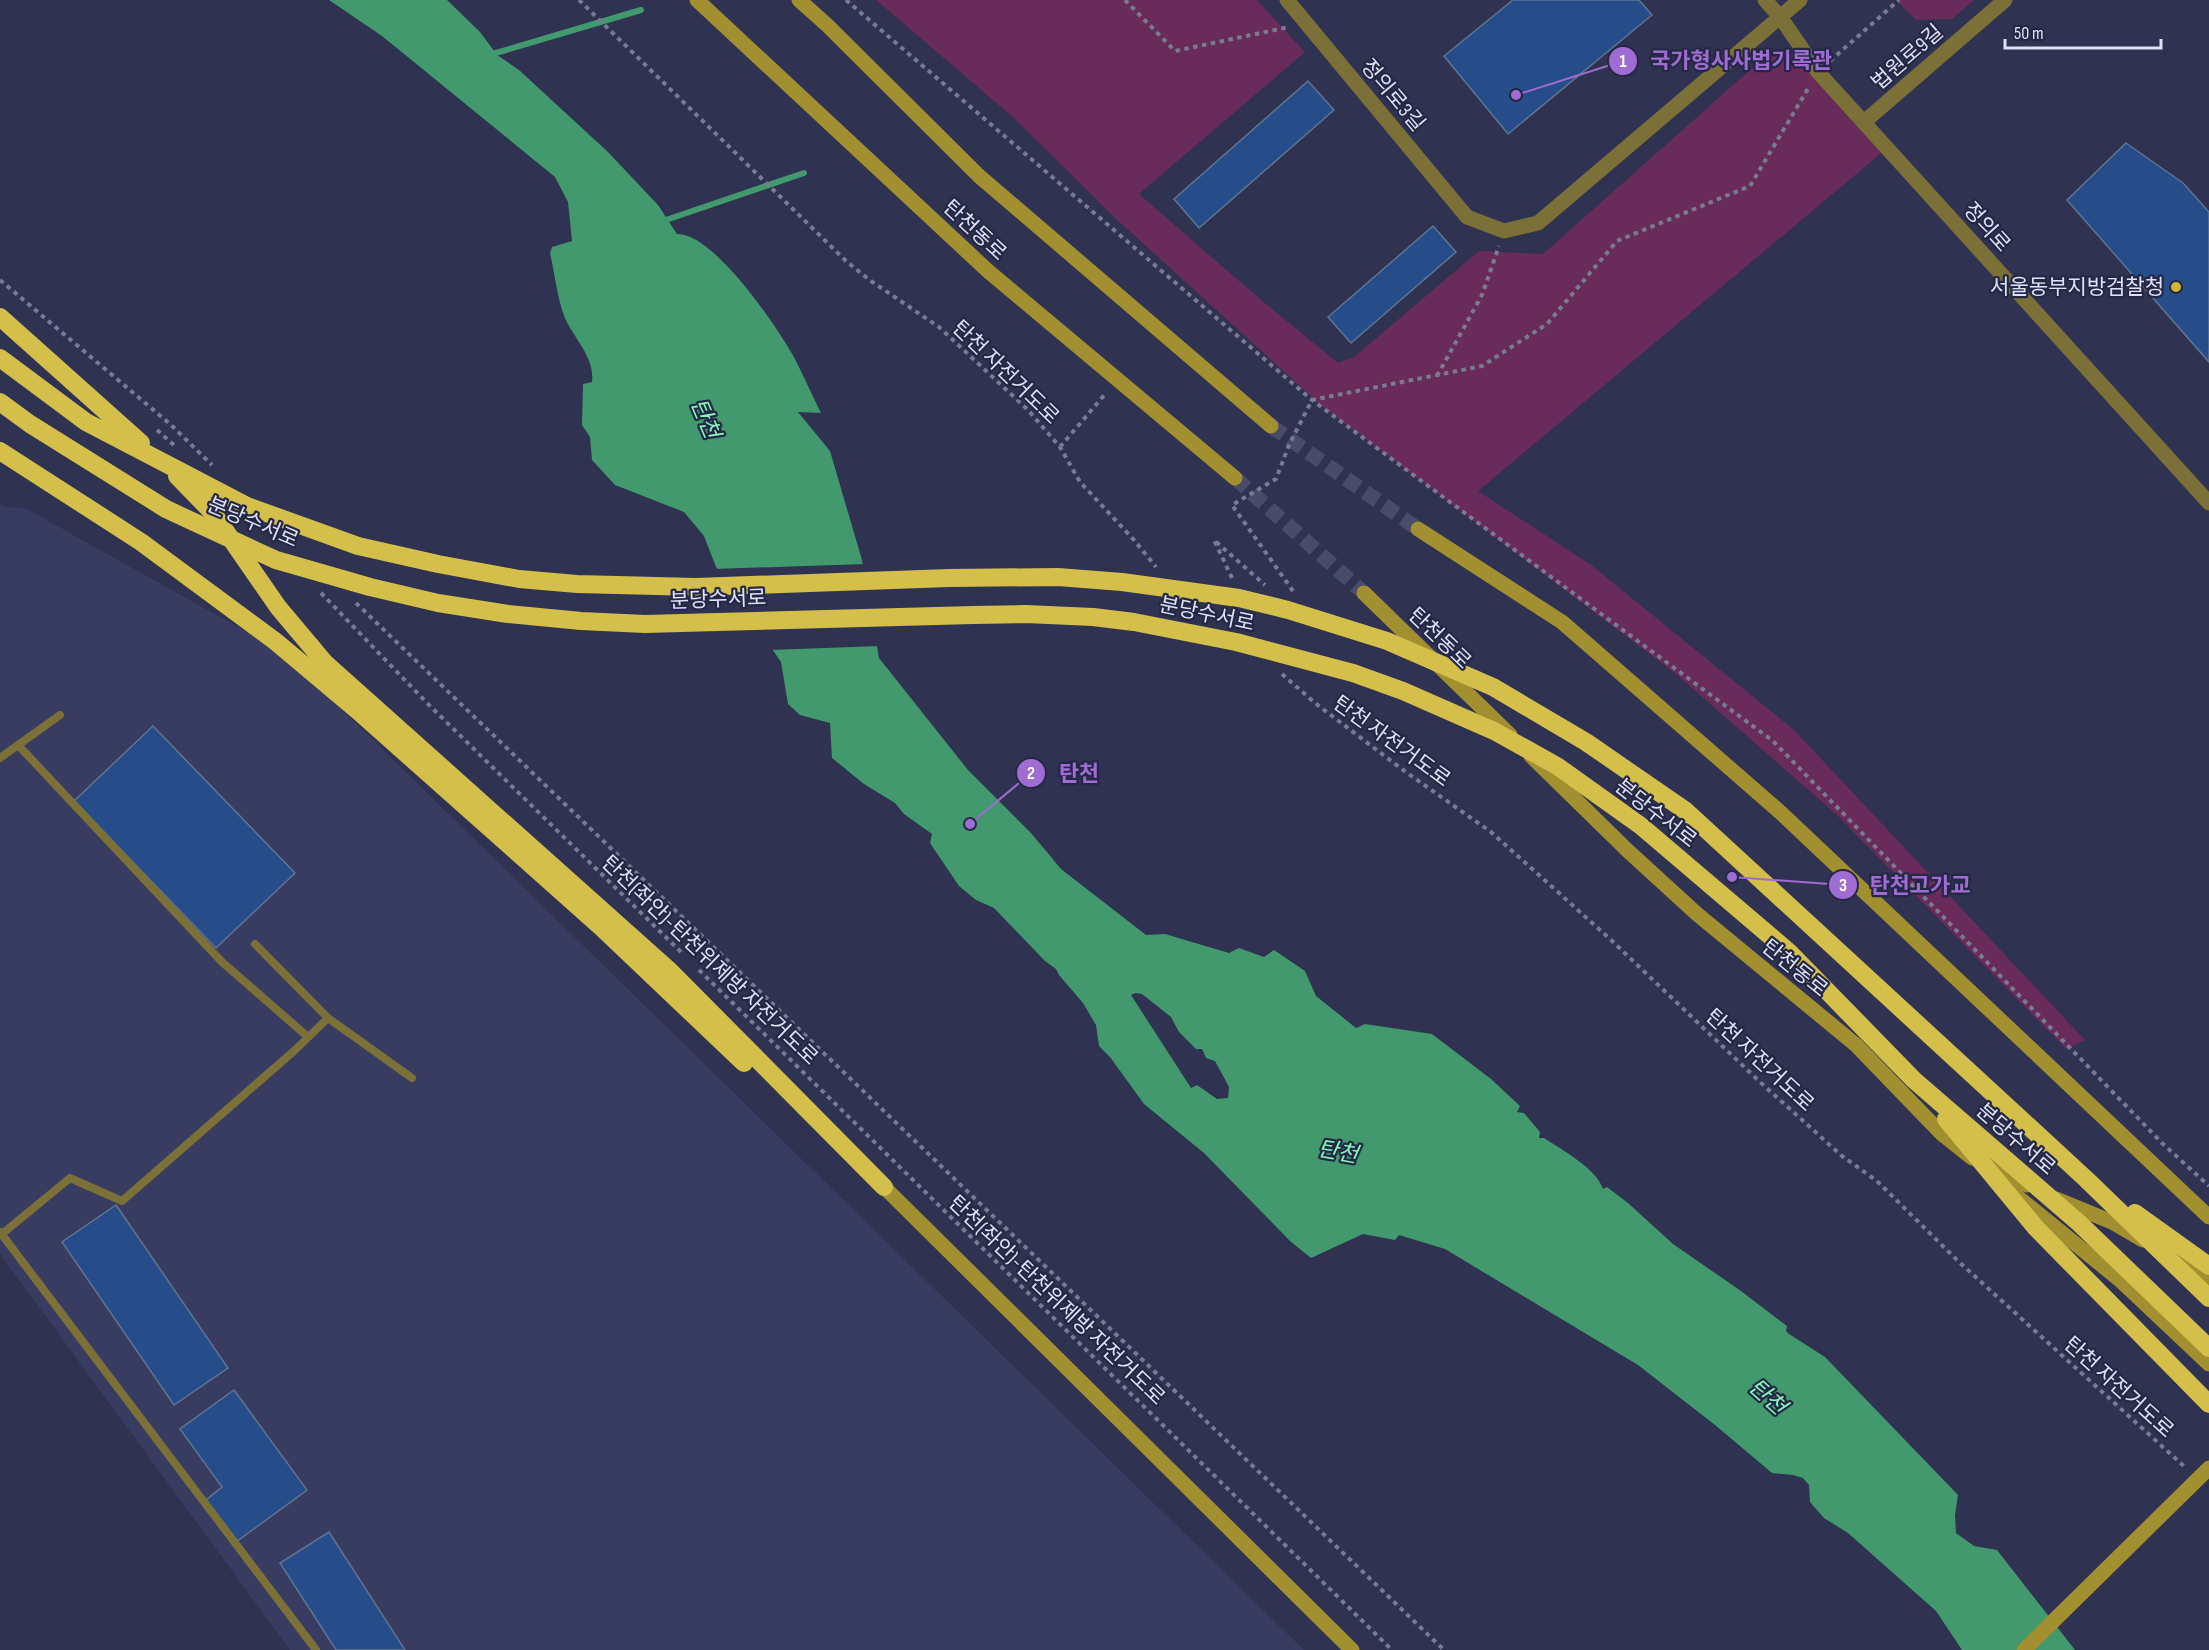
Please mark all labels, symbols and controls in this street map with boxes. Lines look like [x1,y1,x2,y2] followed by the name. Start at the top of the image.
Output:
[2005,12,2161,50] scale bar
[1866,20,1948,95] street label: 법원로9길
[2014,23,2044,44] text: 50 m
[1608,41,1844,81] callout: 국가형사사법기록관
[1650,48,1832,75] text: 국가형사사법기록관
[1619,51,1627,72] text: 1
[1355,54,1430,136] street label: 정의로3길
[938,195,1011,266] street label: 탄천동로
[1958,197,2015,257] street label: 정의로
[1990,275,2164,300] place label: 서울동부지방검찰청
[2169,280,2183,294] marker: 서울동부지방검찰청
[947,315,1064,429] street label: 탄천 자전거도로
[684,395,726,445] water label: 탄천
[203,492,302,553] street label: 분당수서로
[669,585,767,614] street label: 분당수서로
[1157,592,1257,637] street label: 분당수서로
[1403,603,1476,674] street label: 탄천동로
[1328,691,1455,792] street label: 탄천 자전거도로
[1016,753,1111,793] callout: 탄천
[1059,761,1099,788] text: 탄천
[1027,763,1035,784] text: 2
[1610,774,1701,853] street label: 분당수서로
[596,850,823,1070] street label: 탄천(좌안)-탄천위제방 자전거도로
[1828,865,1983,905] callout: 탄천고가교
[1869,873,1971,900] text: 탄천고가교
[1839,875,1847,896] text: 3
[1757,934,1833,1002] street label: 탄천동로
[1700,1004,1819,1117] street label: 탄천 자전거도로
[1971,1098,2060,1181] street label: 분당수서로
[1315,1136,1363,1170] water label: 탄천
[943,1190,1170,1410] street label: 탄천(좌안)-탄천위제방 자전거도로
[2059,1332,2179,1443] street label: 탄천 자전거도로
[1743,1374,1793,1423] water label: 탄천

